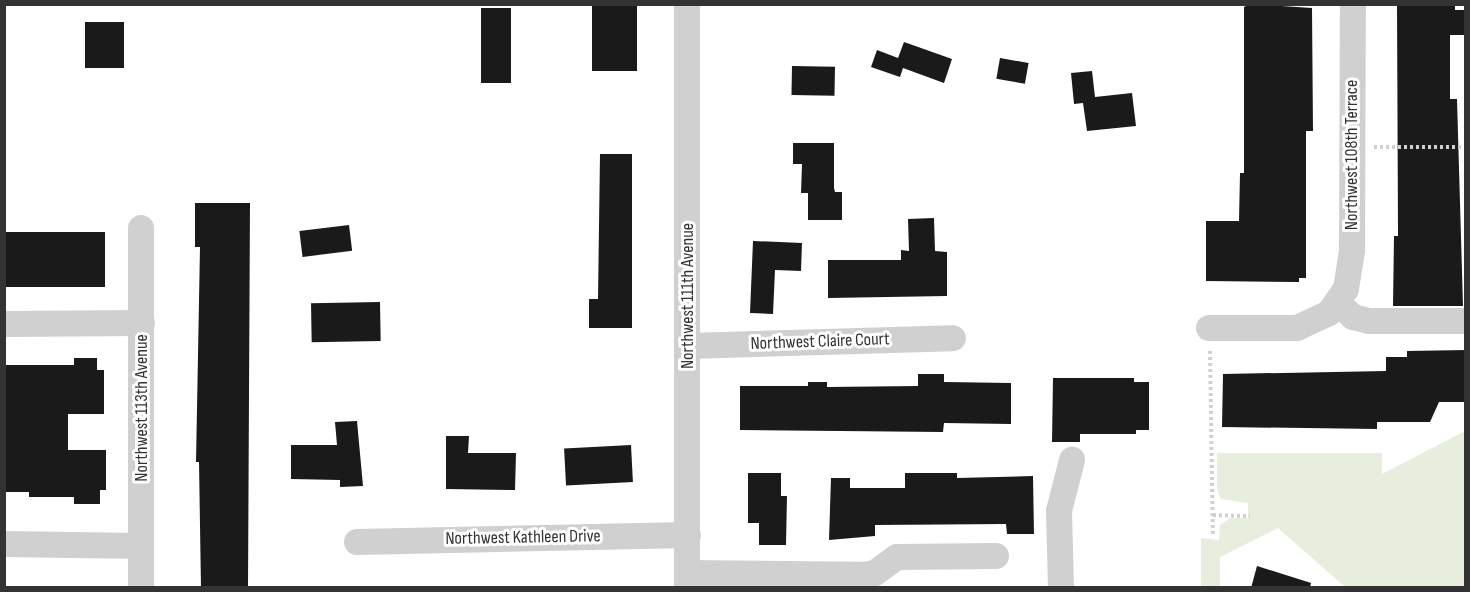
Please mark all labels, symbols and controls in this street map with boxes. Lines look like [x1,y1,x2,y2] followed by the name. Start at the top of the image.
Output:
[1341,80,1363,230] street label: Northwest 108th Terrace
[677,223,699,369] street label: Northwest 111th Avenue
[750,329,890,355] street label: Northwest Claire Court
[131,334,153,482] street label: Northwest 113th Avenue
[445,526,601,550] street label: Northwest Kathleen Drive

